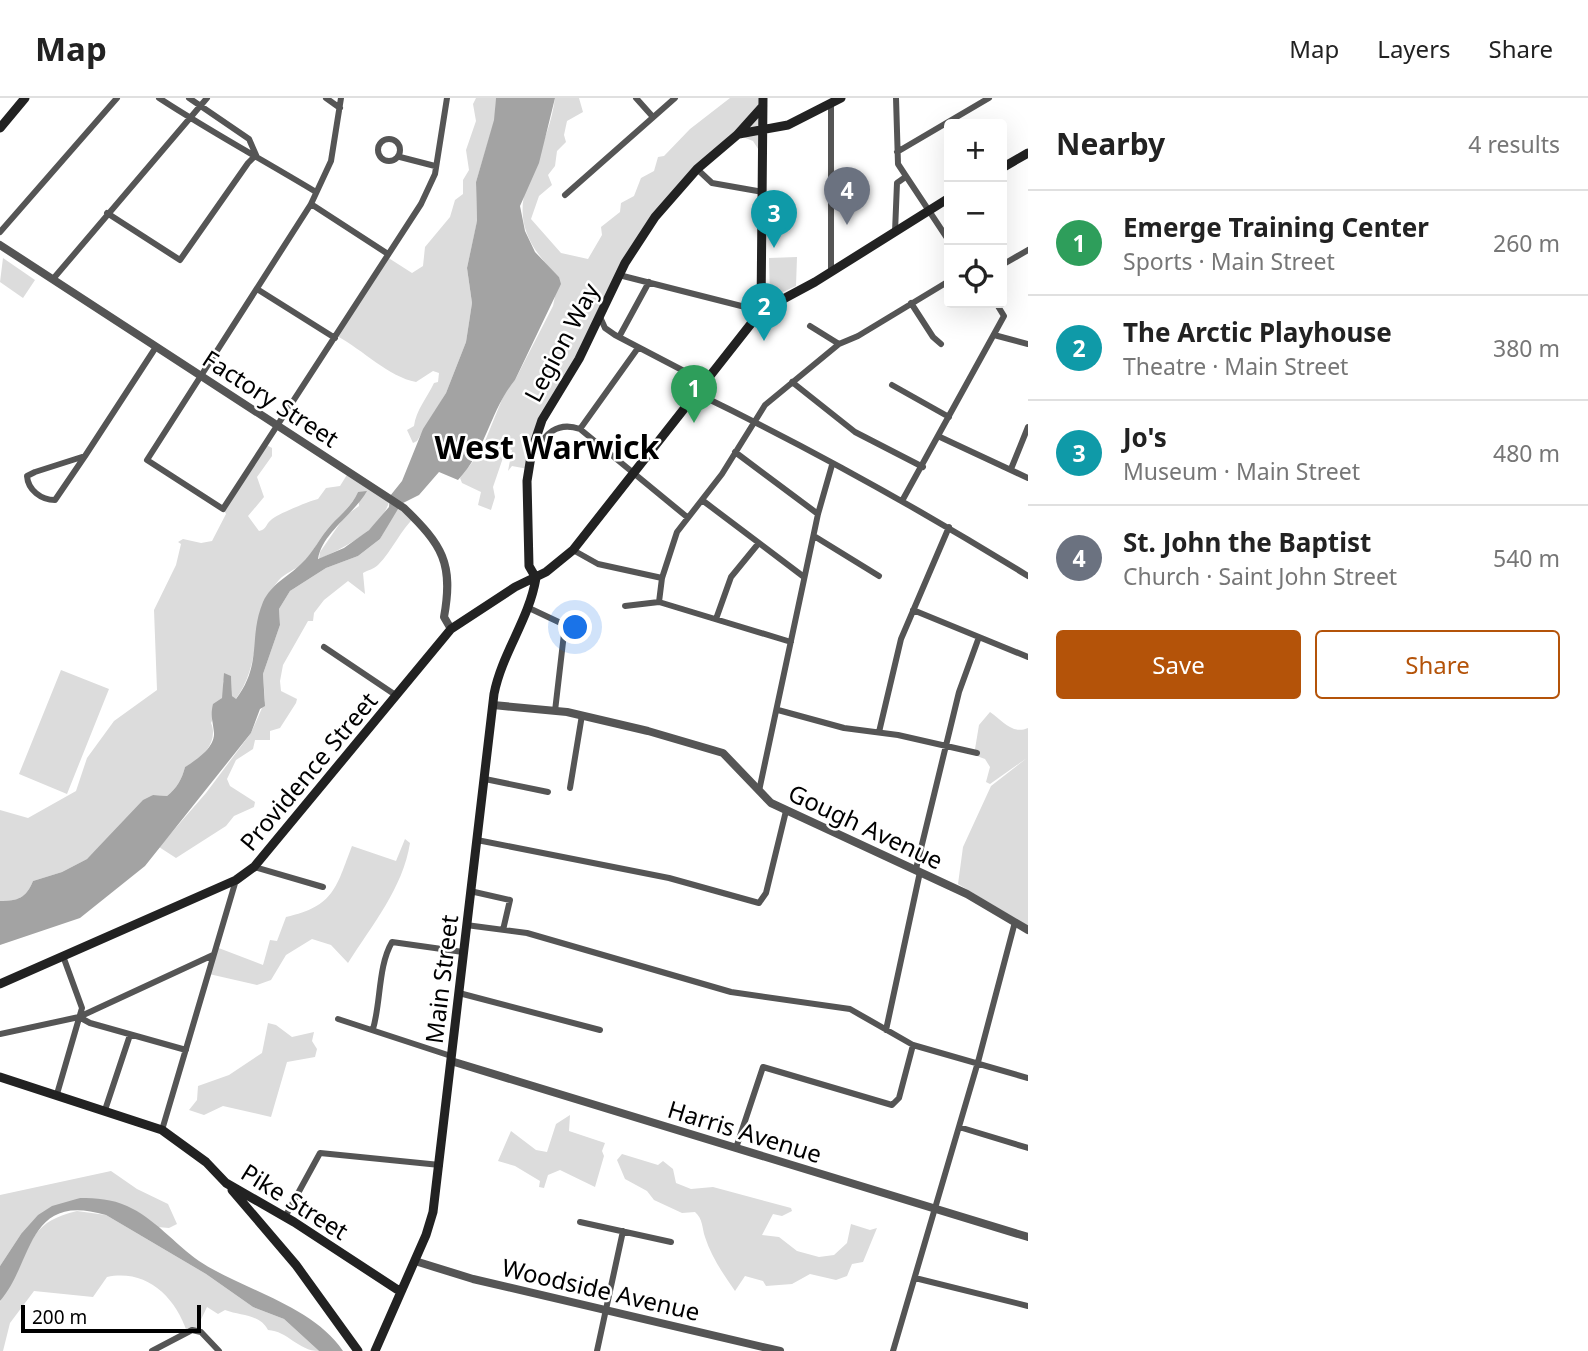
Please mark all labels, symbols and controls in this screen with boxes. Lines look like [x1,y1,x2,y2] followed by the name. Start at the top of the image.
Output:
[35,26,107,71] text: Map
[1289,32,1339,65] text: Map
[1377,32,1451,65] text: Layers
[1489,32,1553,65] text: Share
[944,119,1007,308] map controls
[944,119,1007,182] button: +
[1056,123,1165,164] text: Nearby
[1468,128,1560,160] text: 4 results
[824,167,870,225] pin: 4
[944,182,1007,245] button: −
[751,190,797,248] pin: 3
[1123,209,1429,245] text: Emerge Training Center
[1072,227,1086,259] text: 1
[1493,227,1560,259] text: 260 m
[944,245,1007,308] button: locate
[1123,245,1335,277] text: Sports · Main Street
[516,276,606,407] street label: Legion Way
[741,283,787,341] pin: 2
[1123,314,1392,350] text: The Arctic Playhouse
[1072,332,1086,364] text: 2
[1493,332,1560,364] text: 380 m
[197,342,346,455] street label: Factory Street
[1123,350,1348,382] text: Theatre · Main Street
[671,365,717,423] pin: 1
[1123,419,1167,455] text: Jo's
[435,425,660,468] district label: West Warwick
[1072,437,1086,469] text: 3
[1493,437,1560,469] text: 480 m
[1123,455,1360,487] text: Museum · Main Street
[1123,524,1371,560] text: St. John the Baptist
[1072,542,1086,574] text: 4
[1493,542,1560,574] text: 540 m
[1123,560,1397,592] text: Church · Saint John Street
[558,610,592,644] your location
[1056,630,1301,699] button: Save
[1315,630,1560,699] button: Share
[232,684,384,857] street label: Providence Street
[783,776,949,876] street label: Gough Avenue
[417,912,465,1045] street label: Main Street
[664,1092,826,1170] street label: Harris Avenue
[235,1155,355,1247] street label: Pike Street
[499,1250,703,1328] street label: Woodside Avenue
[21,1302,201,1334] scale bar
[32,1304,87,1330] text: 200 m

